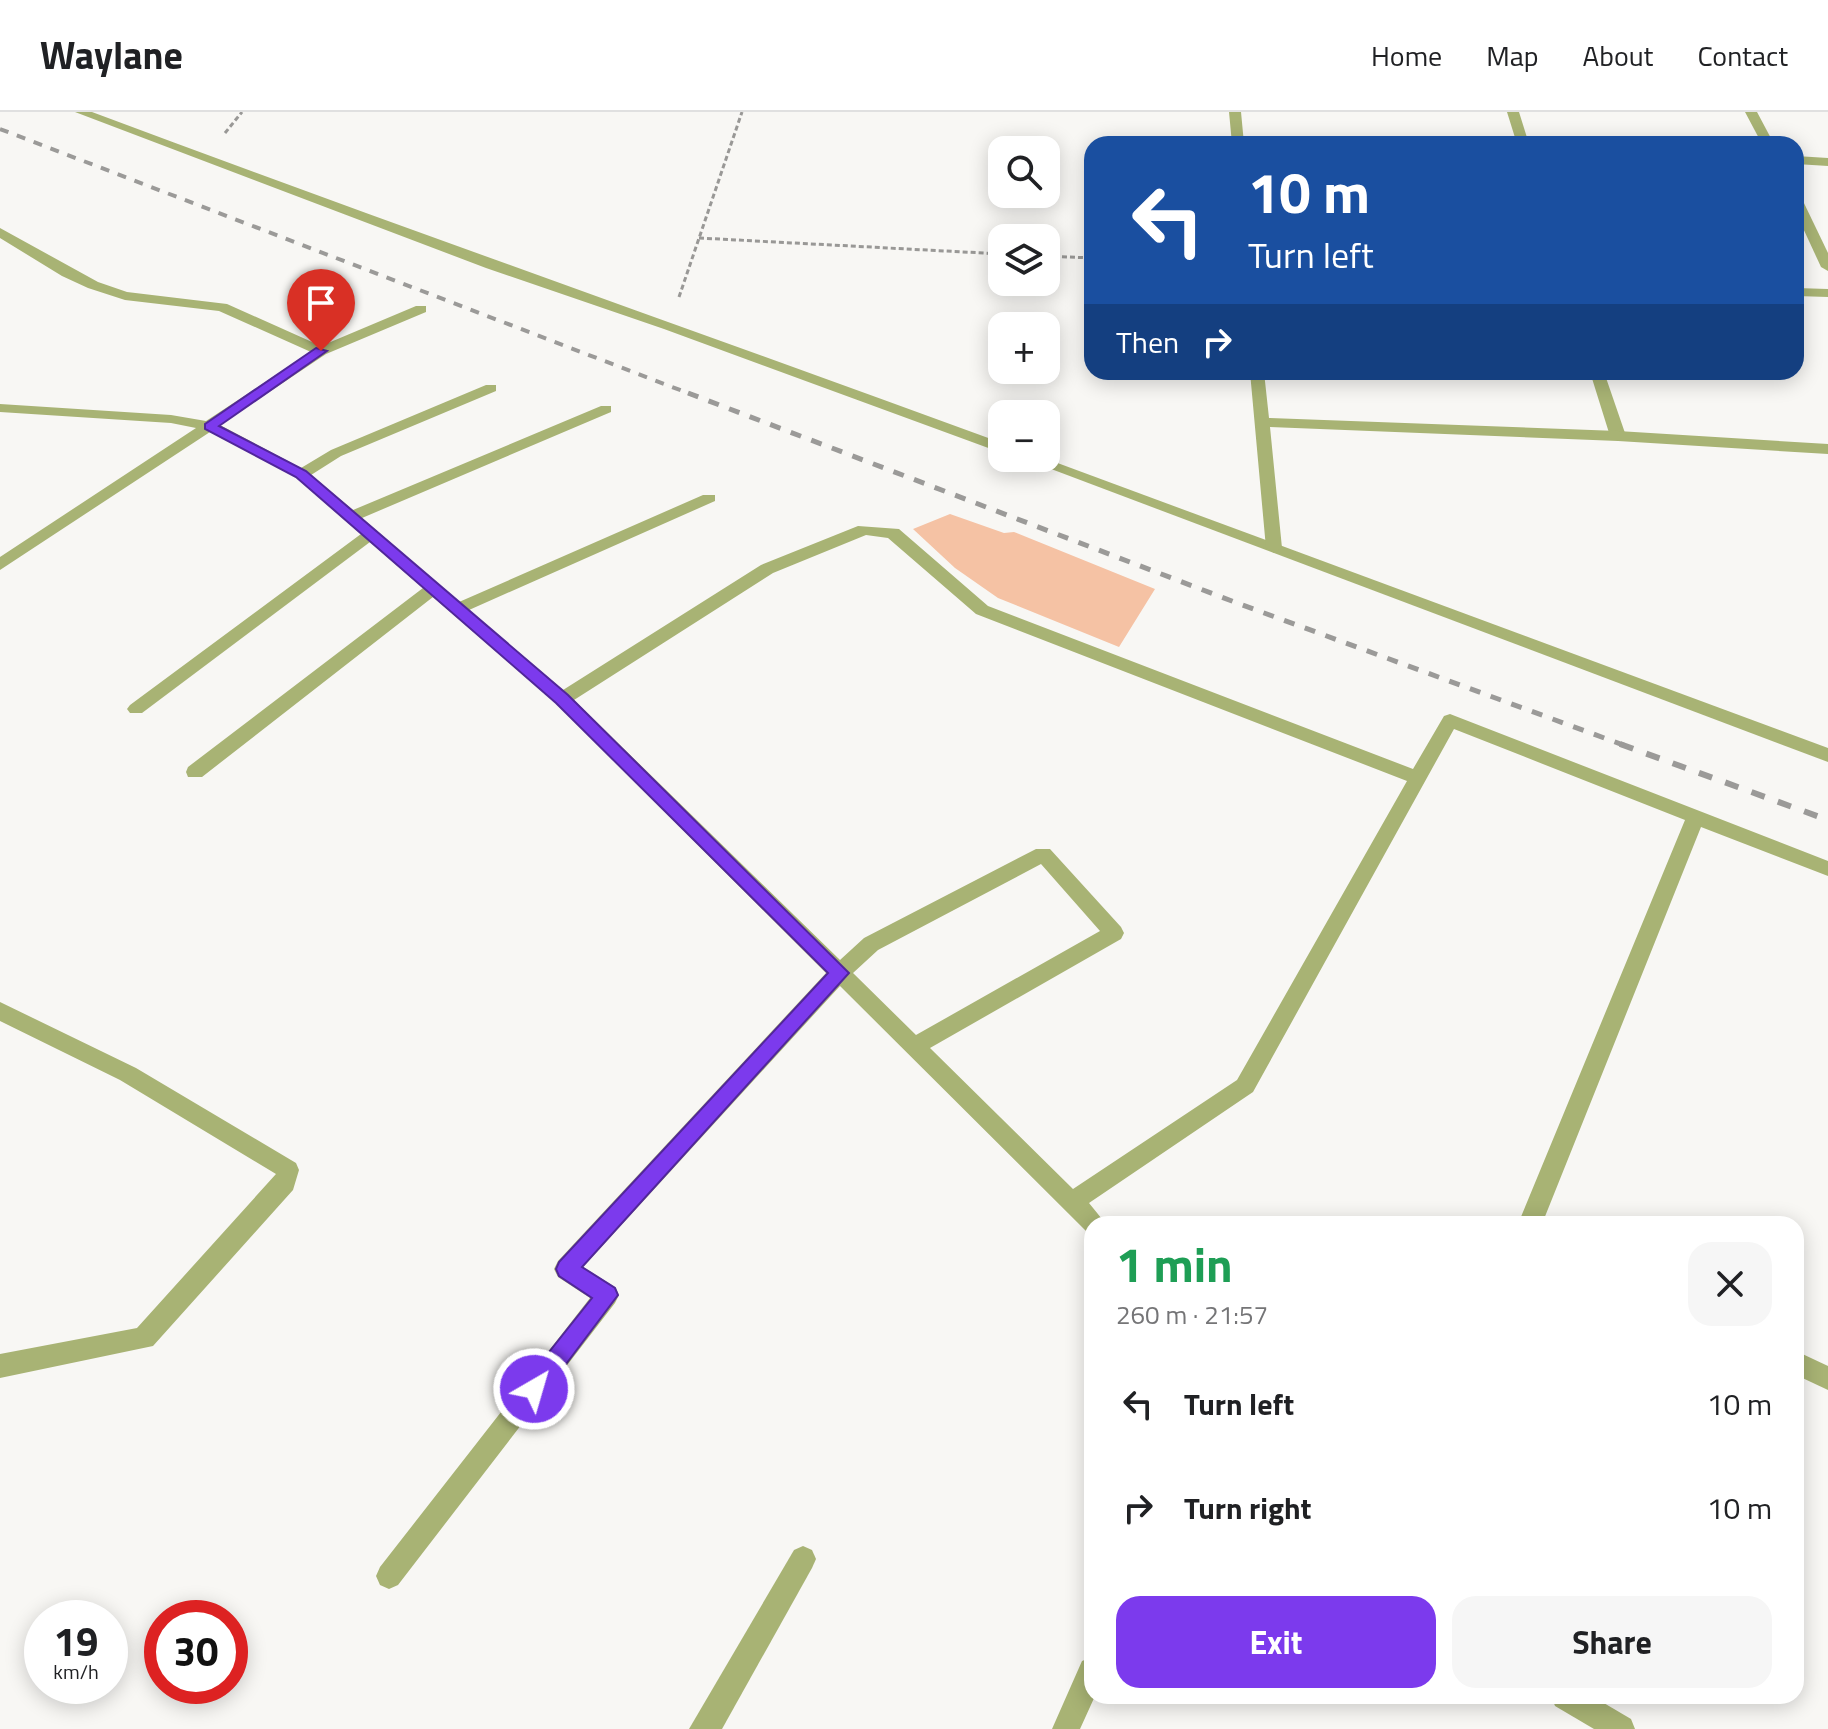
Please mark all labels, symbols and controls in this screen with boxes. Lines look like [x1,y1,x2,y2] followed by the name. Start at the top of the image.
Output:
[40,26,183,84] text: Waylane
[1371,34,1442,77] text: Home
[1486,34,1539,77] text: Map
[1583,34,1653,77] text: About
[1697,34,1788,77] text: Contact
[988,136,1060,472] map controls
[988,136,1060,208] button: search
[1248,150,1370,235] text: 10 m
[1116,168,1220,272] icon: left
[988,224,1060,296] button: layers
[1248,227,1374,282] text: Turn left
[287,269,355,351] pin
[299,281,343,325] icon: arrive
[988,312,1060,384] button: +
[1116,319,1179,365] text: Then
[1195,320,1239,364] icon: right
[988,400,1060,472] button: −
[1116,1228,1233,1301] text: 1 min
[1688,1242,1772,1326] button: close
[1116,1295,1268,1334] text: 260 m · 21:57
[492,1347,576,1431] position arrow
[1184,1381,1294,1427] text: Turn left
[1707,1381,1772,1427] text: 10 m
[1116,1382,1160,1426] icon: left
[1184,1485,1312,1531] text: Turn right
[1707,1485,1772,1531] text: 10 m
[1116,1486,1160,1530] icon: right
[1116,1596,1436,1688] button: Exit
[1452,1596,1772,1688] button: Share
[144,1600,248,1704] speed limit sign: 30
[54,1611,98,1672] text: 19
[53,1656,99,1687] text: km/h

